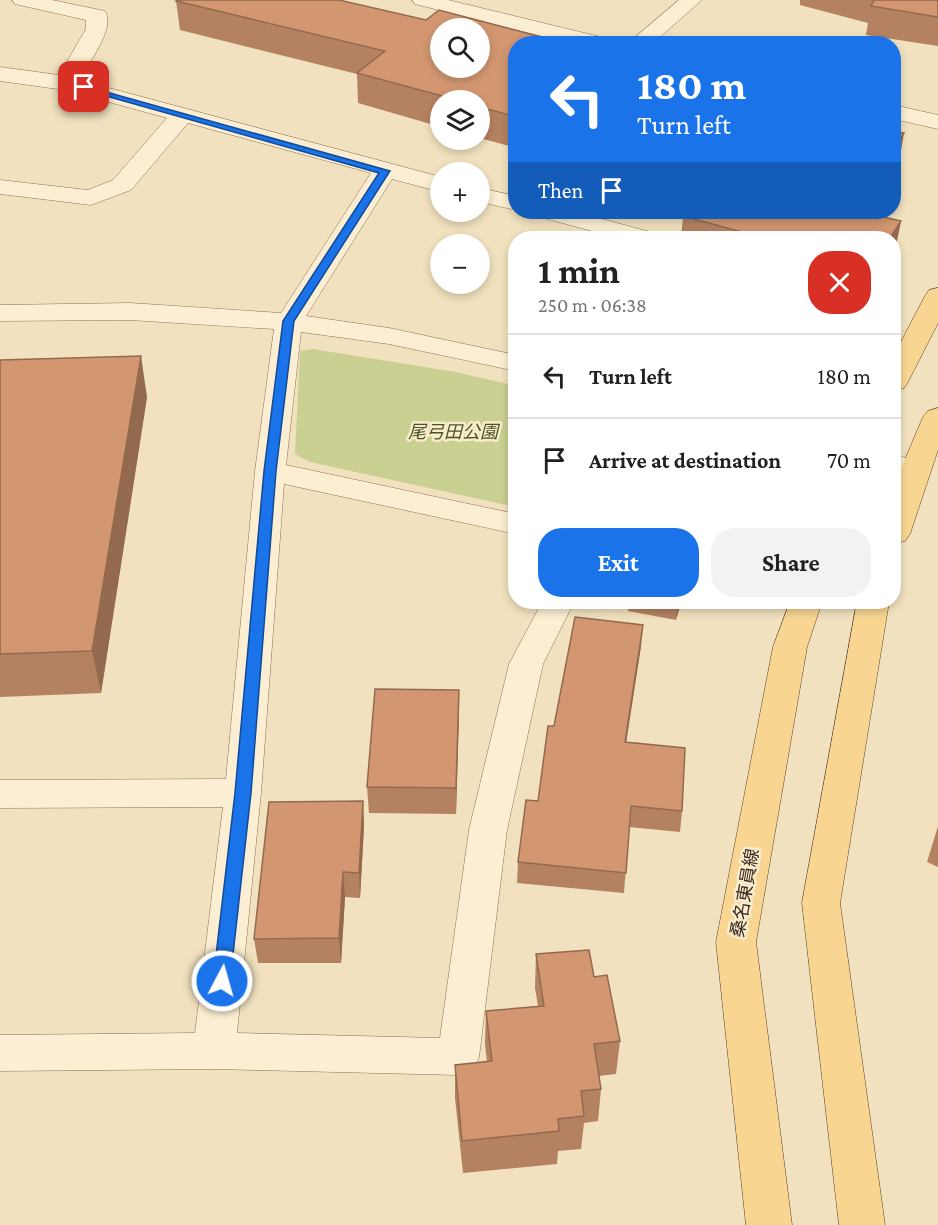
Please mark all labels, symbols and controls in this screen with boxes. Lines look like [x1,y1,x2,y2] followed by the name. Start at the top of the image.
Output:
[430,18,490,294] map controls
[430,18,490,78] button: search
[538,60,616,138] icon: left
[58,61,109,112] pin
[637,61,746,108] text: 180 m
[67,70,100,103] icon: arrive
[430,90,490,150] button: layers
[637,110,731,140] text: Turn left
[430,162,490,222] button: +
[595,174,628,207] icon: arrive
[538,178,583,203] text: Then
[430,234,490,294] button: −
[538,251,620,291] text: 1 min
[808,251,871,314] button: close
[538,294,647,316] text: 250 m · 06:38
[538,360,571,393] icon: left
[589,364,672,389] text: Turn left
[818,364,871,389] text: 180 m
[408,422,501,442] park label: 尾弓田公園
[538,444,571,477] icon: arrive
[589,448,781,473] text: Arrive at destination
[827,448,871,473] text: 70 m
[538,528,699,597] button: Exit
[711,528,871,597] button: Share
[727,847,763,939] street label: 桑名東員線
[190,949,254,1013] position arrow

